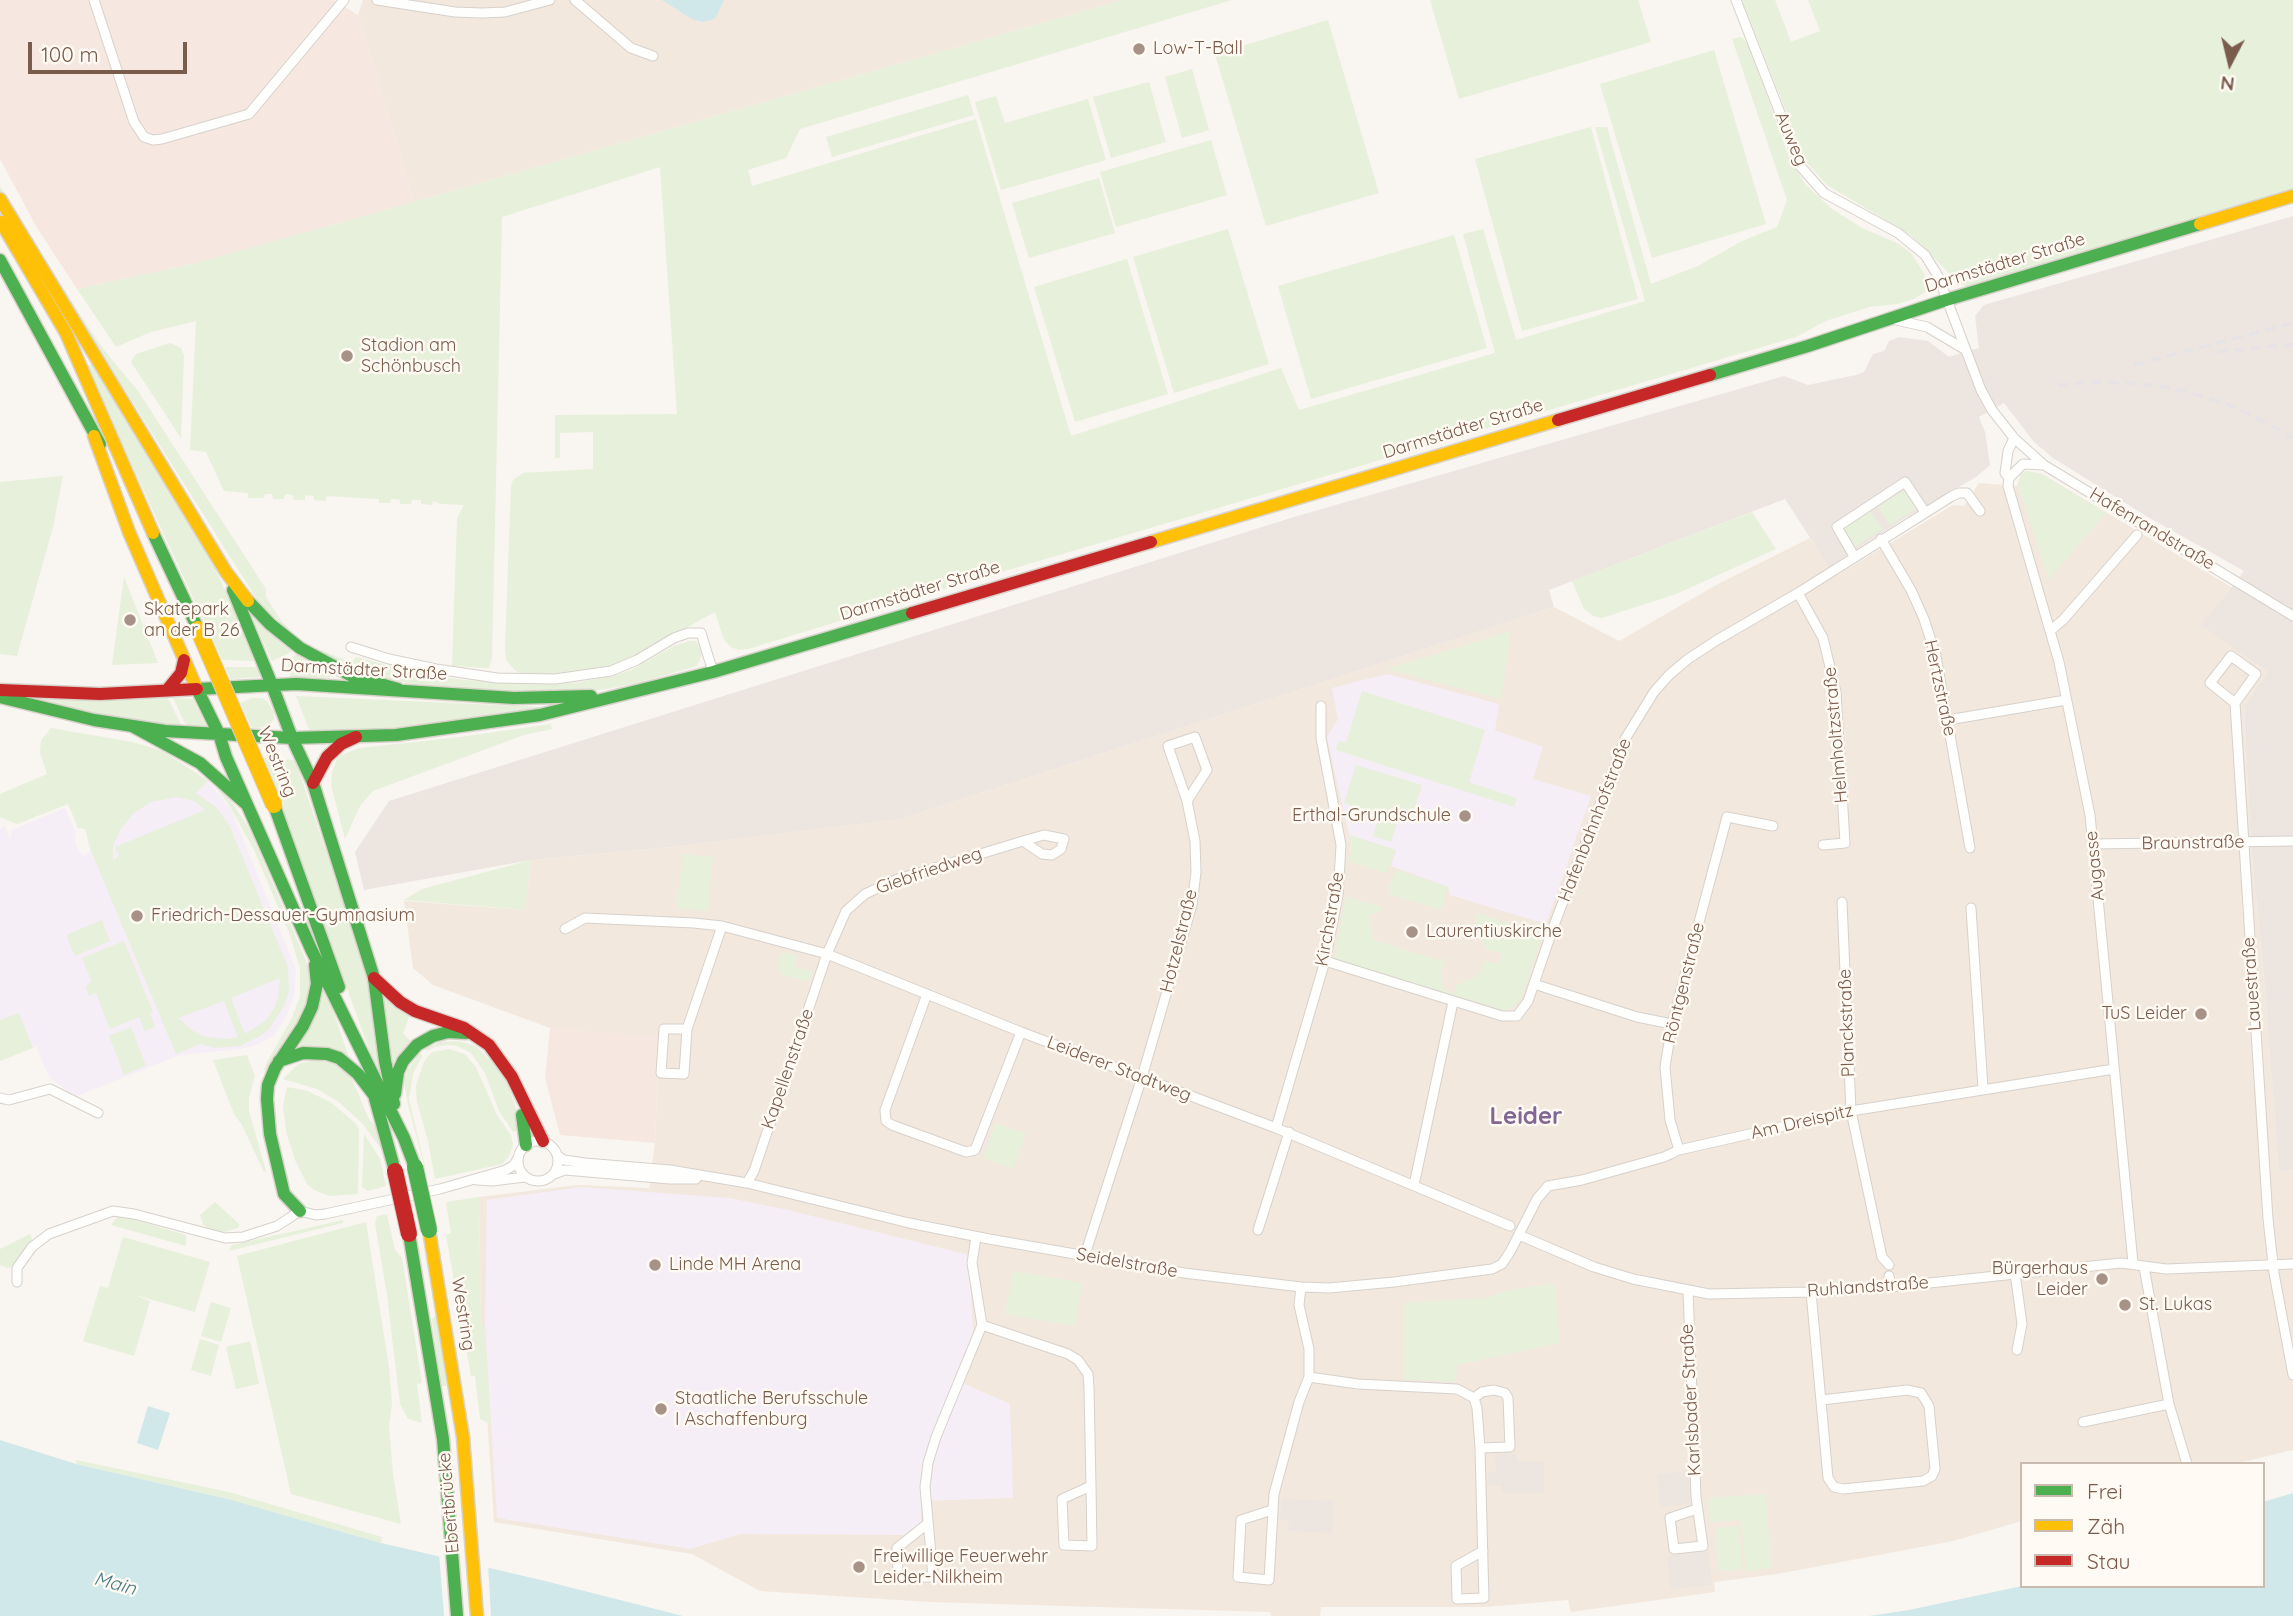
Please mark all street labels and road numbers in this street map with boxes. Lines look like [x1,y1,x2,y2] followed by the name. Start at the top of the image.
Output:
[1770,109,1812,169] street label: Auweg
[1922,228,2088,298] street label: Darmstädter Straße
[1380,394,1546,464] street label: Darmstädter Straße
[2085,483,2219,575] street label: Hafenrandstraße
[837,556,1003,626] street label: Darmstädter Straße
[1919,638,1961,738] street label: Hertzstraße
[280,655,448,685] street label: Darmstädter Straße
[1819,666,1853,804] street label: Helmholtzstraße
[253,724,301,800] street label: Westring
[1554,735,1636,905] street label: Hafenbahnhofstraße
[2081,830,2109,902] street label: Augasse
[2141,831,2245,855] street label: Braunstraße
[873,843,985,899] street label: Giebfriedweg
[1311,870,1349,968] street label: Kirchstraße
[1156,887,1202,995] street label: Hotzelstraße
[1659,920,1709,1046] street label: Röntgenstraße
[2238,936,2266,1032] street label: Lauestraße
[1834,969,1860,1077] street label: Planckstraße
[757,1006,819,1132] street label: Kapellenstraße
[1044,1032,1194,1106] street label: Leiderer Stadtweg
[1749,1100,1855,1144] street label: Am Dreispitz
[1075,1243,1179,1283] street label: Seidelstraße
[1806,1272,1930,1302] street label: Ruhlandstraße
[447,1276,479,1352] street label: Westring
[1676,1323,1706,1477] street label: Karlsbader Straße
[434,1452,464,1554] street label: Ebertbrücke

